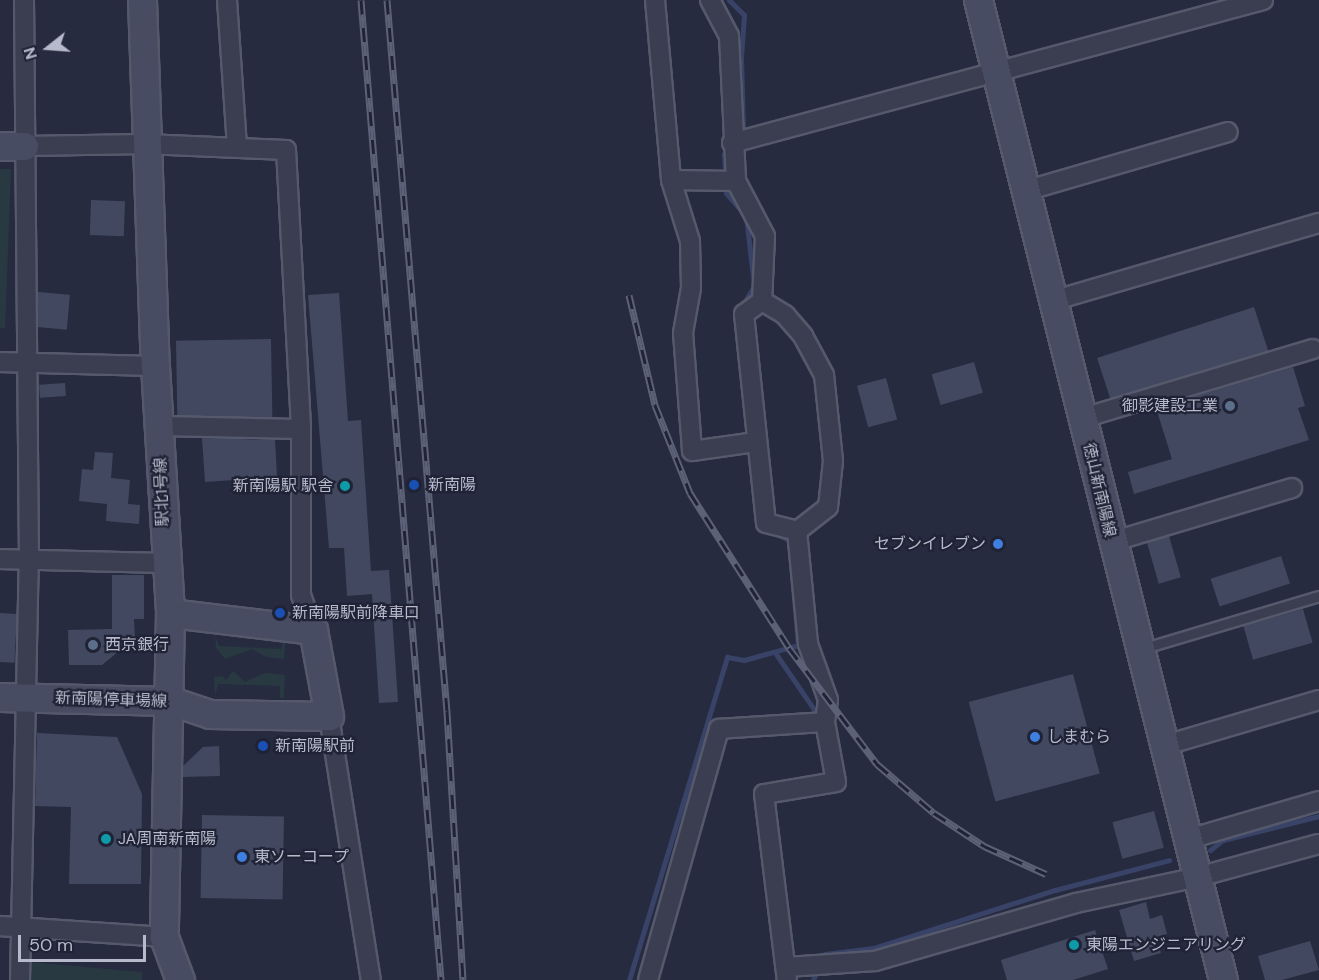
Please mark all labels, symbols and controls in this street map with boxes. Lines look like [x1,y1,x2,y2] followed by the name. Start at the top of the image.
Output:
[18,18,78,78] north arrow
[19,45,42,62] text: N
[1122,396,1218,416] place label: 御影建設工業
[1223,399,1237,413] marker: 御影建設工業
[1079,441,1119,539] street label: 徳山新南陽線
[151,457,173,527] street label: 駅北1号線
[428,475,476,495] place label: 新南陽
[233,476,333,496] place label: 新南陽駅 駅舎
[405,476,423,494] marker: 新南陽
[338,479,352,493] marker: 新南陽駅 駅舎
[874,534,986,554] place label: セブンイレブン
[991,537,1005,551] marker: セブンイレブン
[292,603,420,623] place label: 新南陽駅前降車口
[273,606,287,620] marker: 新南陽駅前降車口
[105,635,169,655] place label: 西京銀行
[86,638,100,652] marker: 西京銀行
[55,688,167,712] street label: 新南陽停車場線
[1047,727,1111,747] place label: しまむら
[1028,730,1042,744] marker: しまむら
[275,736,355,756] place label: 新南陽駅前
[256,739,270,753] marker: 新南陽駅前
[118,829,216,849] place label: JA周南新南陽
[99,832,113,846] marker: JA周南新南陽
[254,847,350,867] place label: 東ソーコープ
[235,850,249,864] marker: 東ソーコープ
[21,923,148,961] scale bar
[29,933,73,957] text: 50 m
[1086,935,1246,955] place label: 東陽エンジニアリング
[1067,938,1081,952] marker: 東陽エンジニアリング

